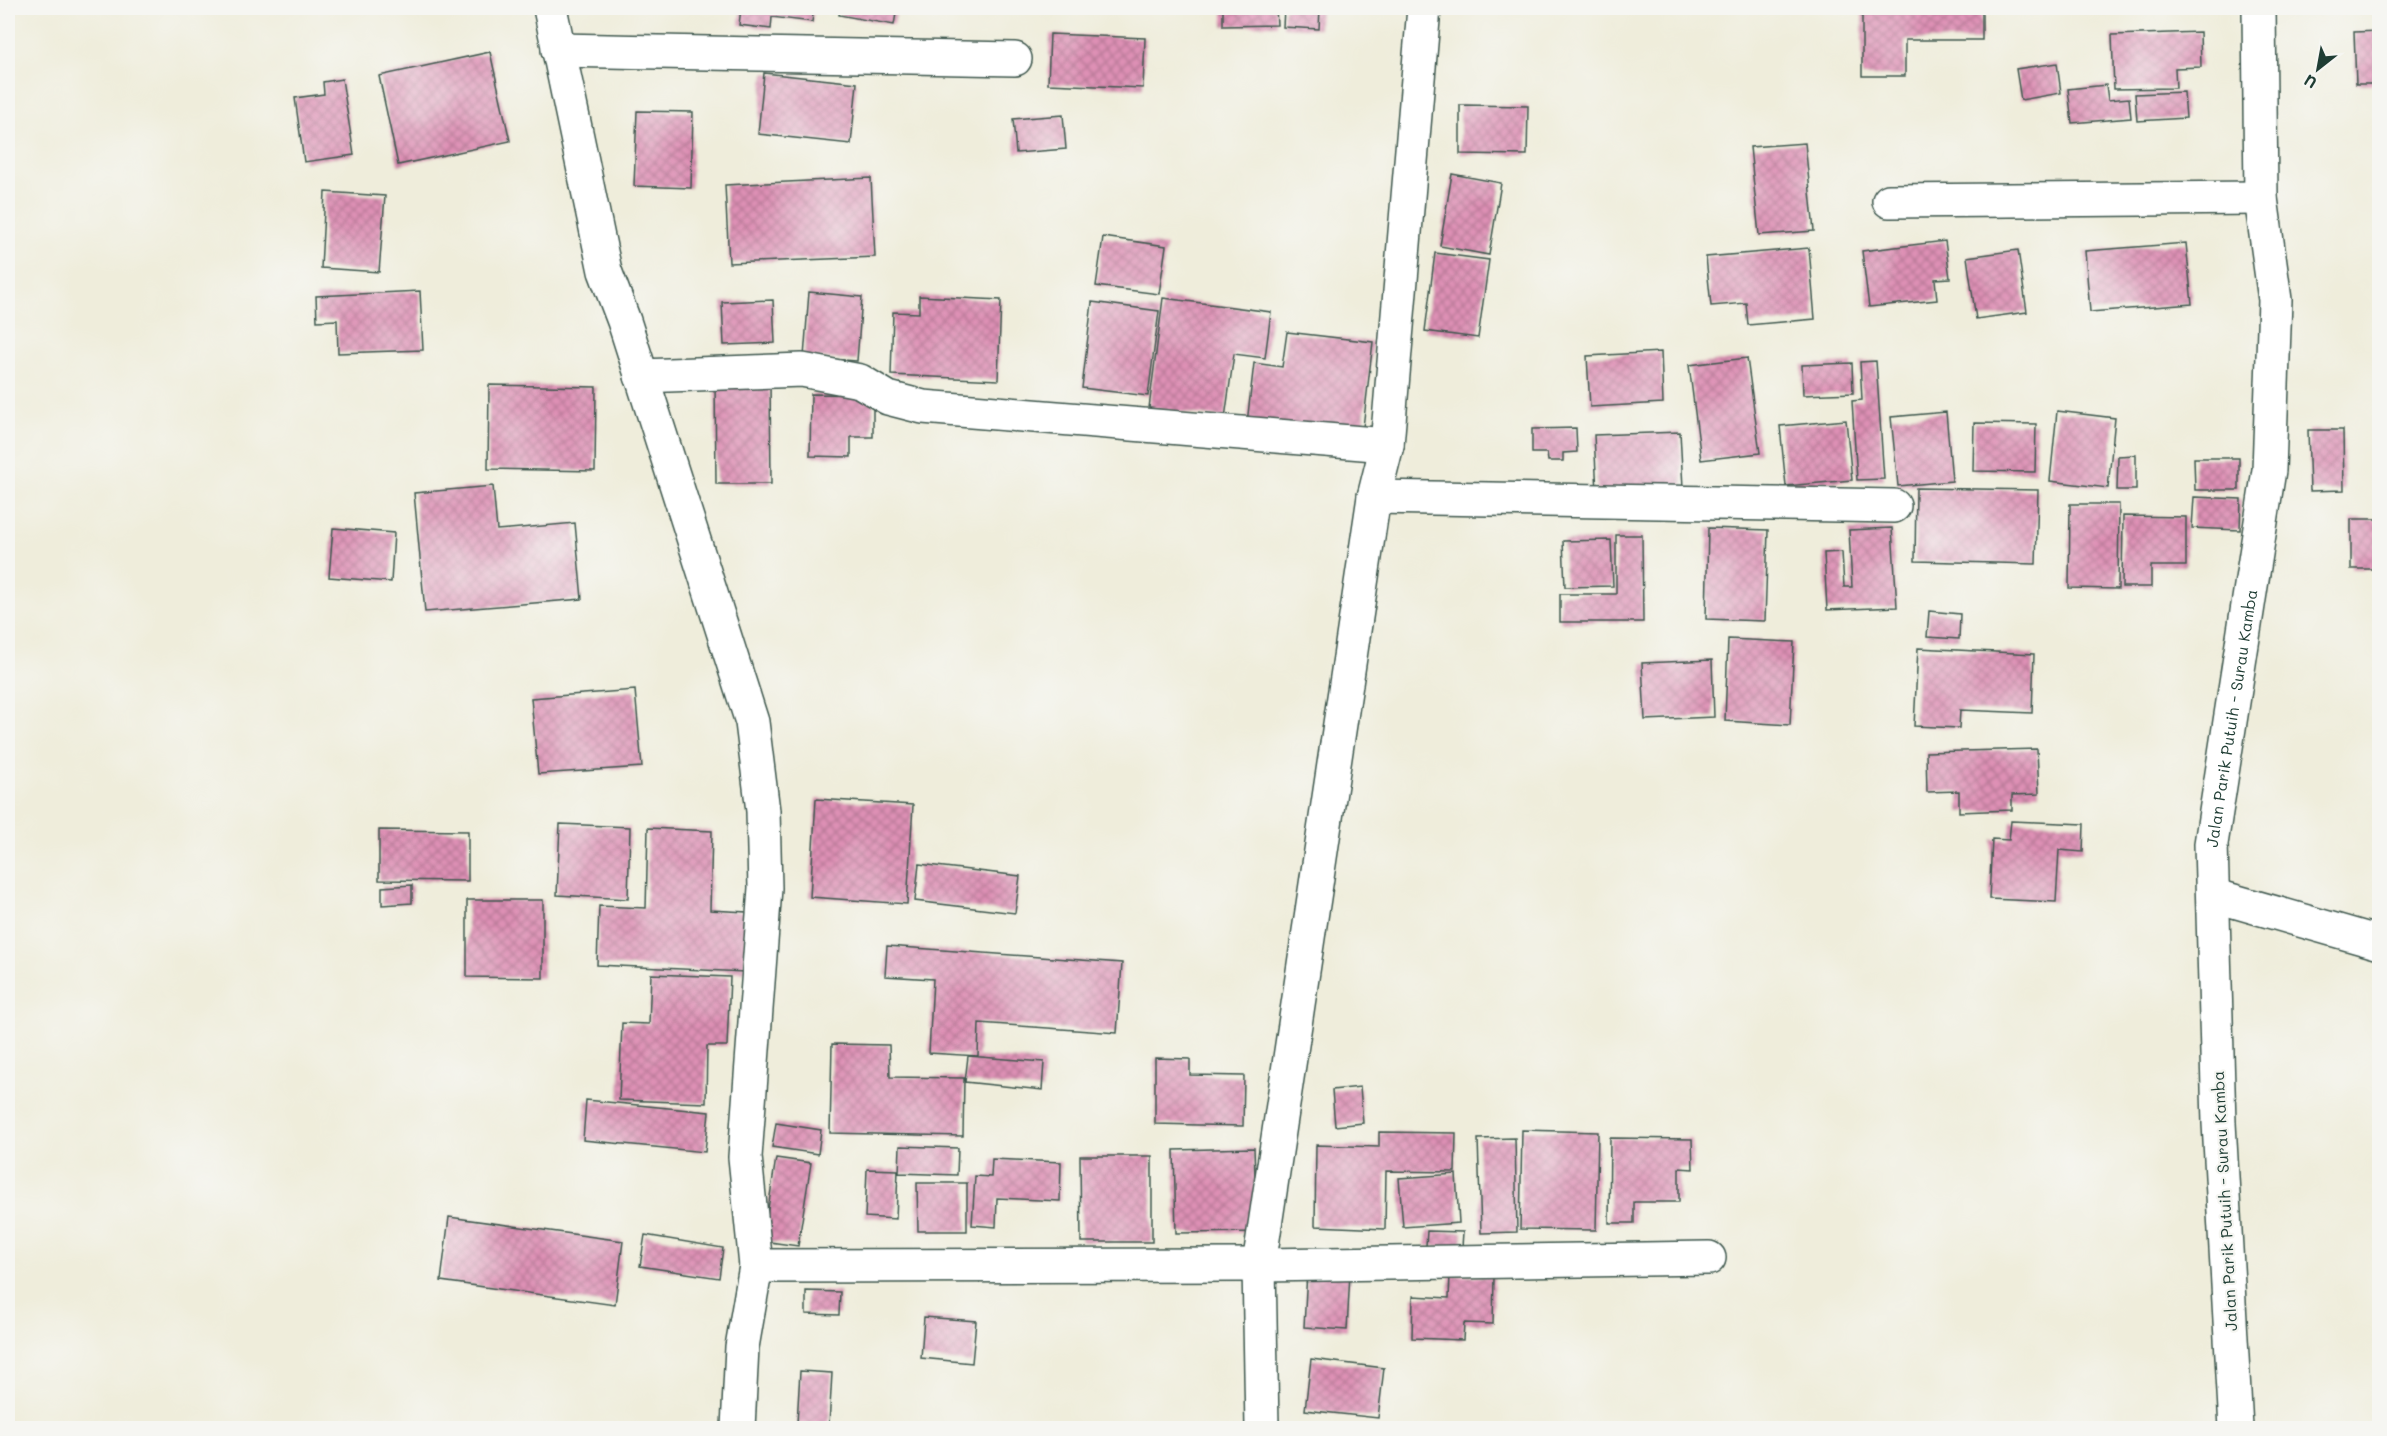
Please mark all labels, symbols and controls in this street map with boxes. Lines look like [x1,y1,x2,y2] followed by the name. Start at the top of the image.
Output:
[2288,39,2348,99] north arrow
[2300,70,2320,94] text: U
[2200,588,2261,849] street label: Jalan Parik Putuih - Surau Kamba
[2207,1070,2241,1332] street label: Jalan Parik Putuih - Surau Kamba

